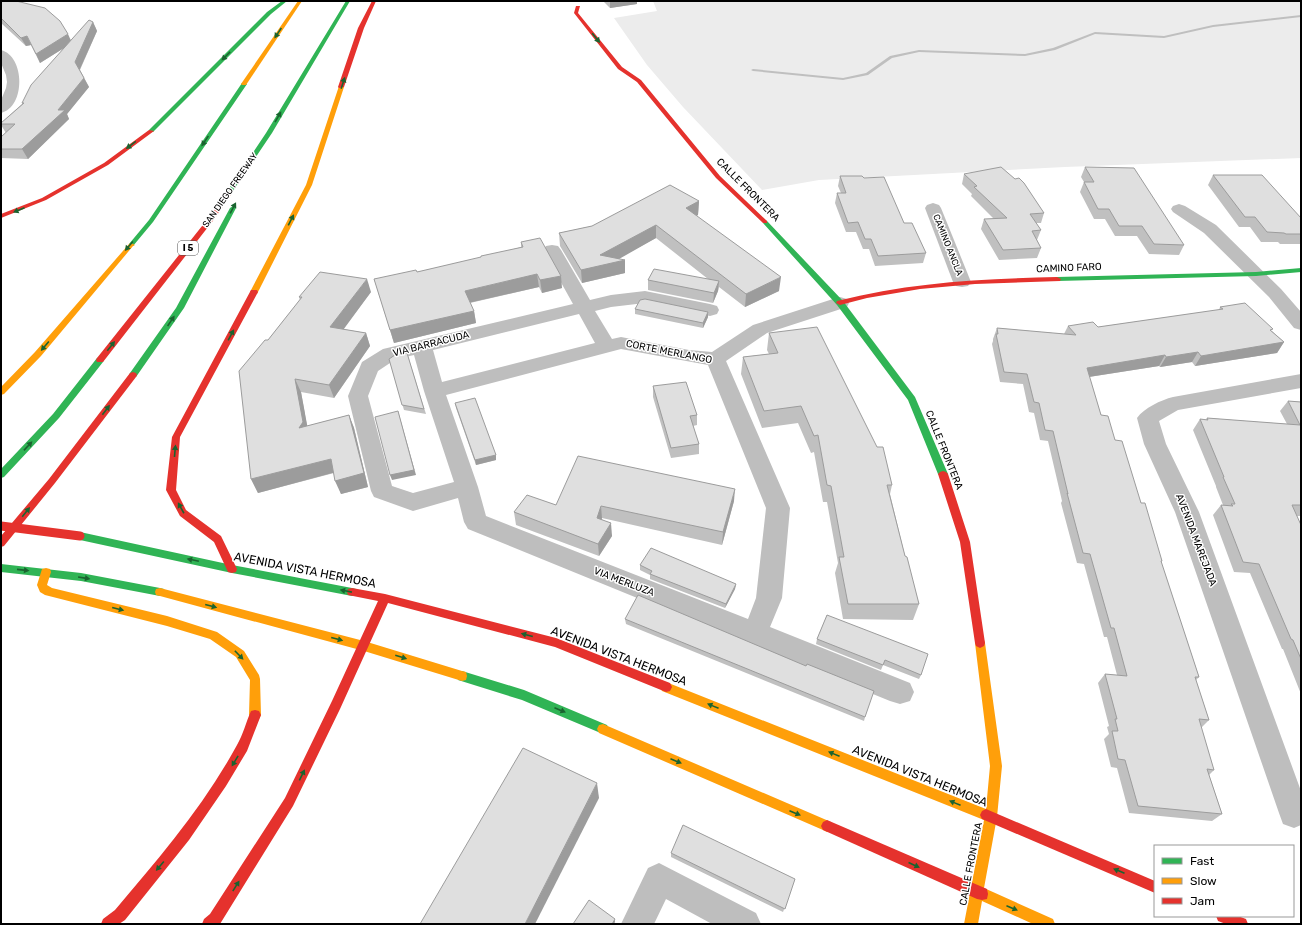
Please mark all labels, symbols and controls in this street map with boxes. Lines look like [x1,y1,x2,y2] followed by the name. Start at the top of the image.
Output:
[274,28,282,38] one-way arrow
[591,32,600,43] one-way arrow
[221,51,231,61] one-way arrow
[340,77,346,89] one-way arrow
[275,112,282,123] one-way arrow
[201,136,209,146] one-way arrow
[126,141,137,149] one-way arrow
[200,151,260,229] street label: SAN DIEGO FREEWAY
[714,156,782,224] street label: CALLE FRONTERA
[230,202,236,213] one-way arrow
[13,206,25,213] one-way arrow
[931,213,965,277] street label: CAMINO ANCLA
[288,214,295,225] one-way arrow
[125,241,134,252] one-way arrow
[178,241,198,255] road number: I 5
[1036,261,1102,275] street label: CAMINO FARO
[167,316,174,327] one-way arrow
[228,329,234,340] one-way arrow
[392,329,471,359] street label: VIA BARRACUDA
[625,338,713,366] street label: CORTE MERLANGO
[41,340,50,351] one-way arrow
[106,341,115,352] one-way arrow
[102,405,110,415] one-way arrow
[923,409,965,492] street label: CALLE FRONTERA
[23,441,32,451] one-way arrow
[171,445,178,457] one-way arrow
[1173,492,1219,588] street label: AVENIDA MAREJADA
[178,502,184,514] one-way arrow
[21,507,30,518] one-way arrow
[233,549,377,591] street label: AVENIDA VISTA HERMOSA
[187,557,200,563] one-way arrow
[592,565,656,599] street label: VIA MERLUZA
[17,567,29,573] one-way arrow
[78,575,90,581] one-way arrow
[340,587,353,593] one-way arrow
[205,603,217,609] one-way arrow
[112,606,124,612] one-way arrow
[549,624,689,688] street label: AVENIDA VISTA HERMOSA
[520,632,532,638] one-way arrow
[330,636,343,642] one-way arrow
[234,650,244,660] one-way arrow
[395,654,407,660] one-way arrow
[708,703,719,709] one-way arrow
[554,708,566,714] one-way arrow
[850,742,990,810] street label: AVENIDA VISTA HERMOSA
[828,751,840,758] one-way arrow
[231,755,238,767] one-way arrow
[671,758,682,764] one-way arrow
[299,769,305,781] one-way arrow
[948,799,960,805] one-way arrow
[790,810,802,816] one-way arrow
[957,821,985,907] street label: CALLE FRONTERA
[1154,845,1294,917] legend
[1190,854,1214,868] text: Fast
[155,861,164,872] one-way arrow
[909,862,920,868] one-way arrow
[1113,868,1125,874] one-way arrow
[1190,874,1217,888] text: Slow
[232,880,239,892] one-way arrow
[1190,894,1215,908] text: Jam
[1006,905,1017,911] one-way arrow

